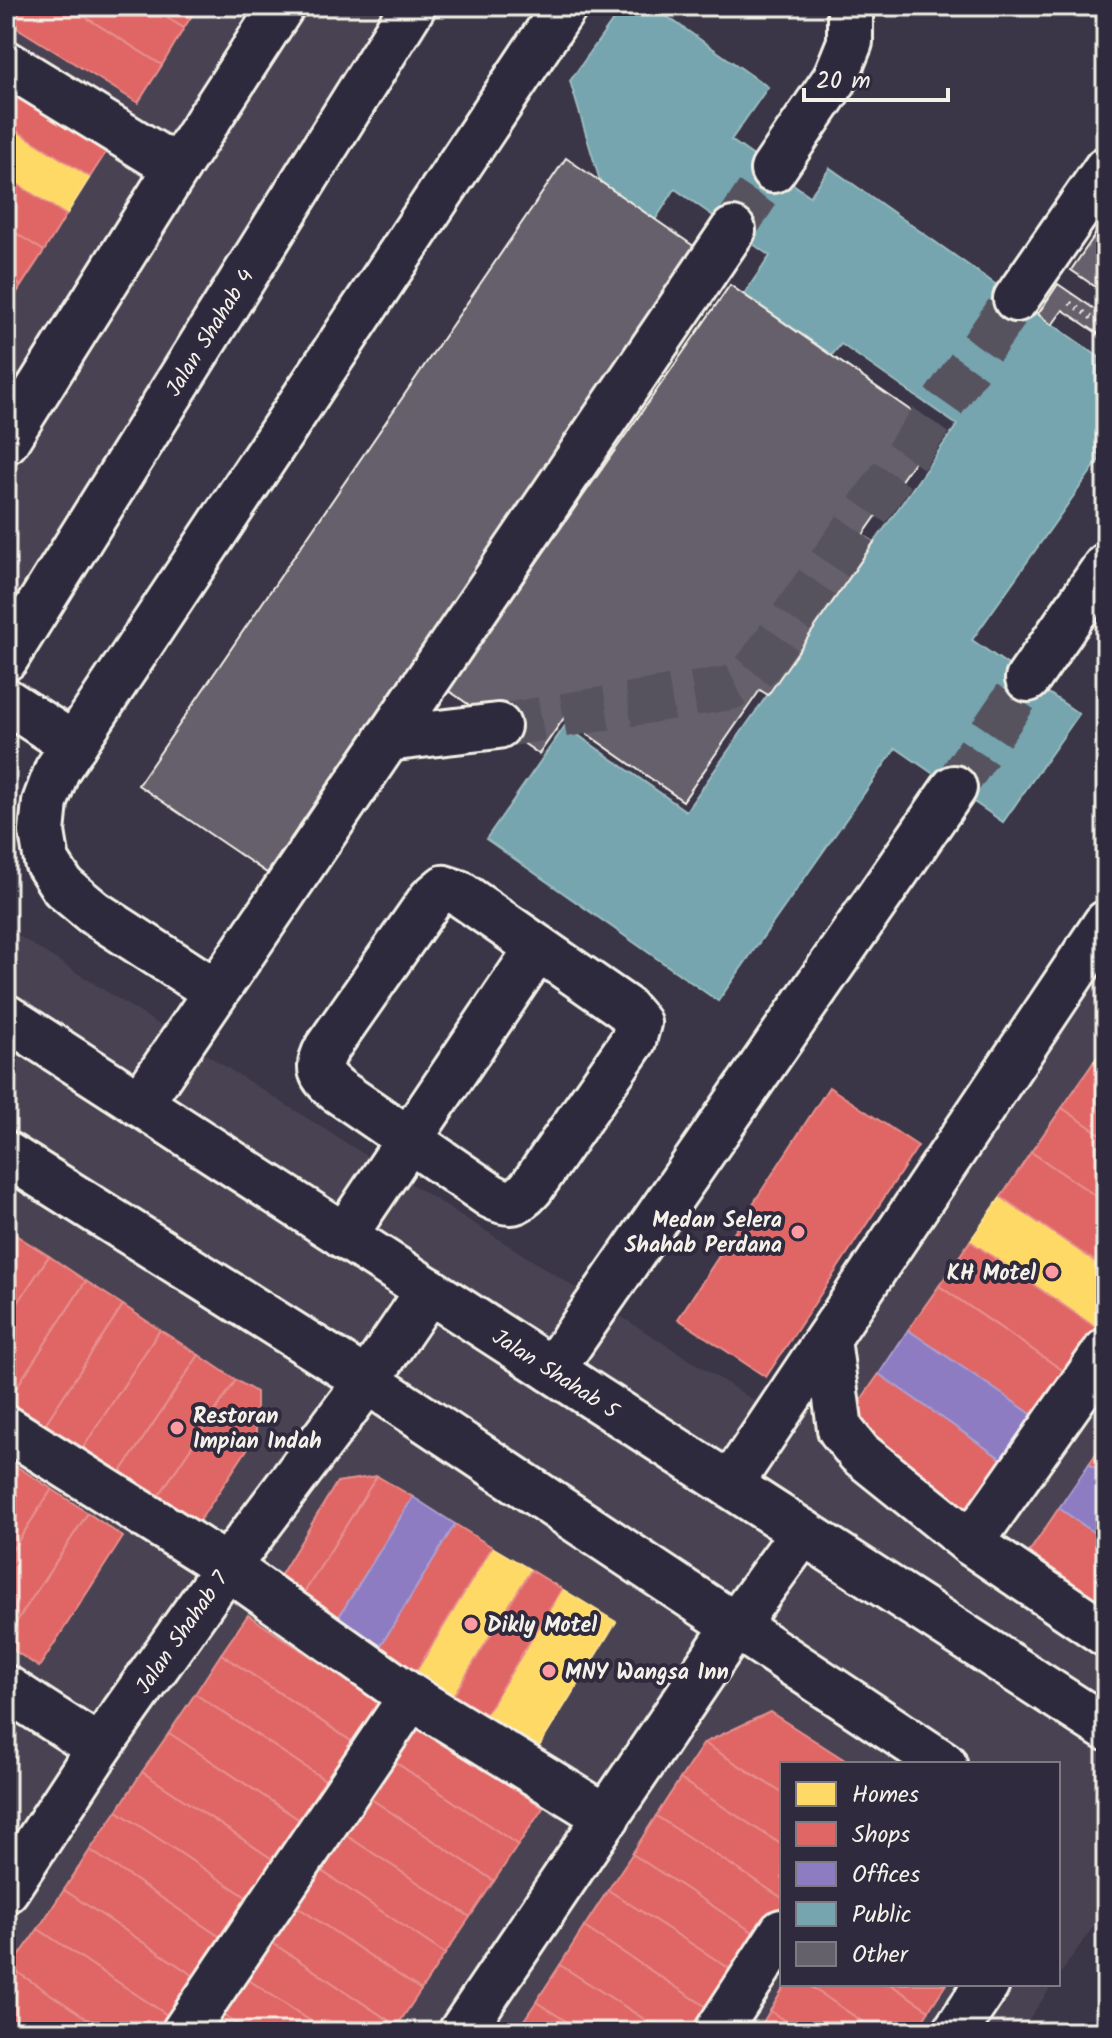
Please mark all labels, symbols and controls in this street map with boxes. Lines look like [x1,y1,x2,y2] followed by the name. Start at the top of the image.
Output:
[804,52,948,102] scale bar
[816,62,871,101] text: 20 m
[158,262,264,404] street label: Jalan Shahab 4
[624,1204,782,1264] place label: Medan Selera Shahab Perdana
[789,1223,807,1241] marker: Medan Selera Shahab Perdana
[947,1257,1036,1292] place label: KH Motel
[1043,1263,1061,1281] marker: KH Motel
[484,1321,626,1430] street label: Jalan Shahab 5
[193,1400,322,1460] place label: Restoran Impian Indah
[168,1419,186,1437] marker: Restoran Impian Indah
[128,1564,239,1702] street label: Jalan Shahab 7
[487,1609,597,1644] place label: Dikly Motel
[462,1615,480,1633] marker: Dikly Motel
[565,1656,729,1691] place label: MNY Wangsa Inn
[540,1662,558,1680] marker: MNY Wangsa Inn
[780,1762,1060,1986] legend
[852,1776,919,1815] text: Homes
[852,1816,910,1855] text: Shops
[852,1856,920,1895] text: Offices
[852,1896,911,1935] text: Public
[852,1936,910,1975] text: Other

